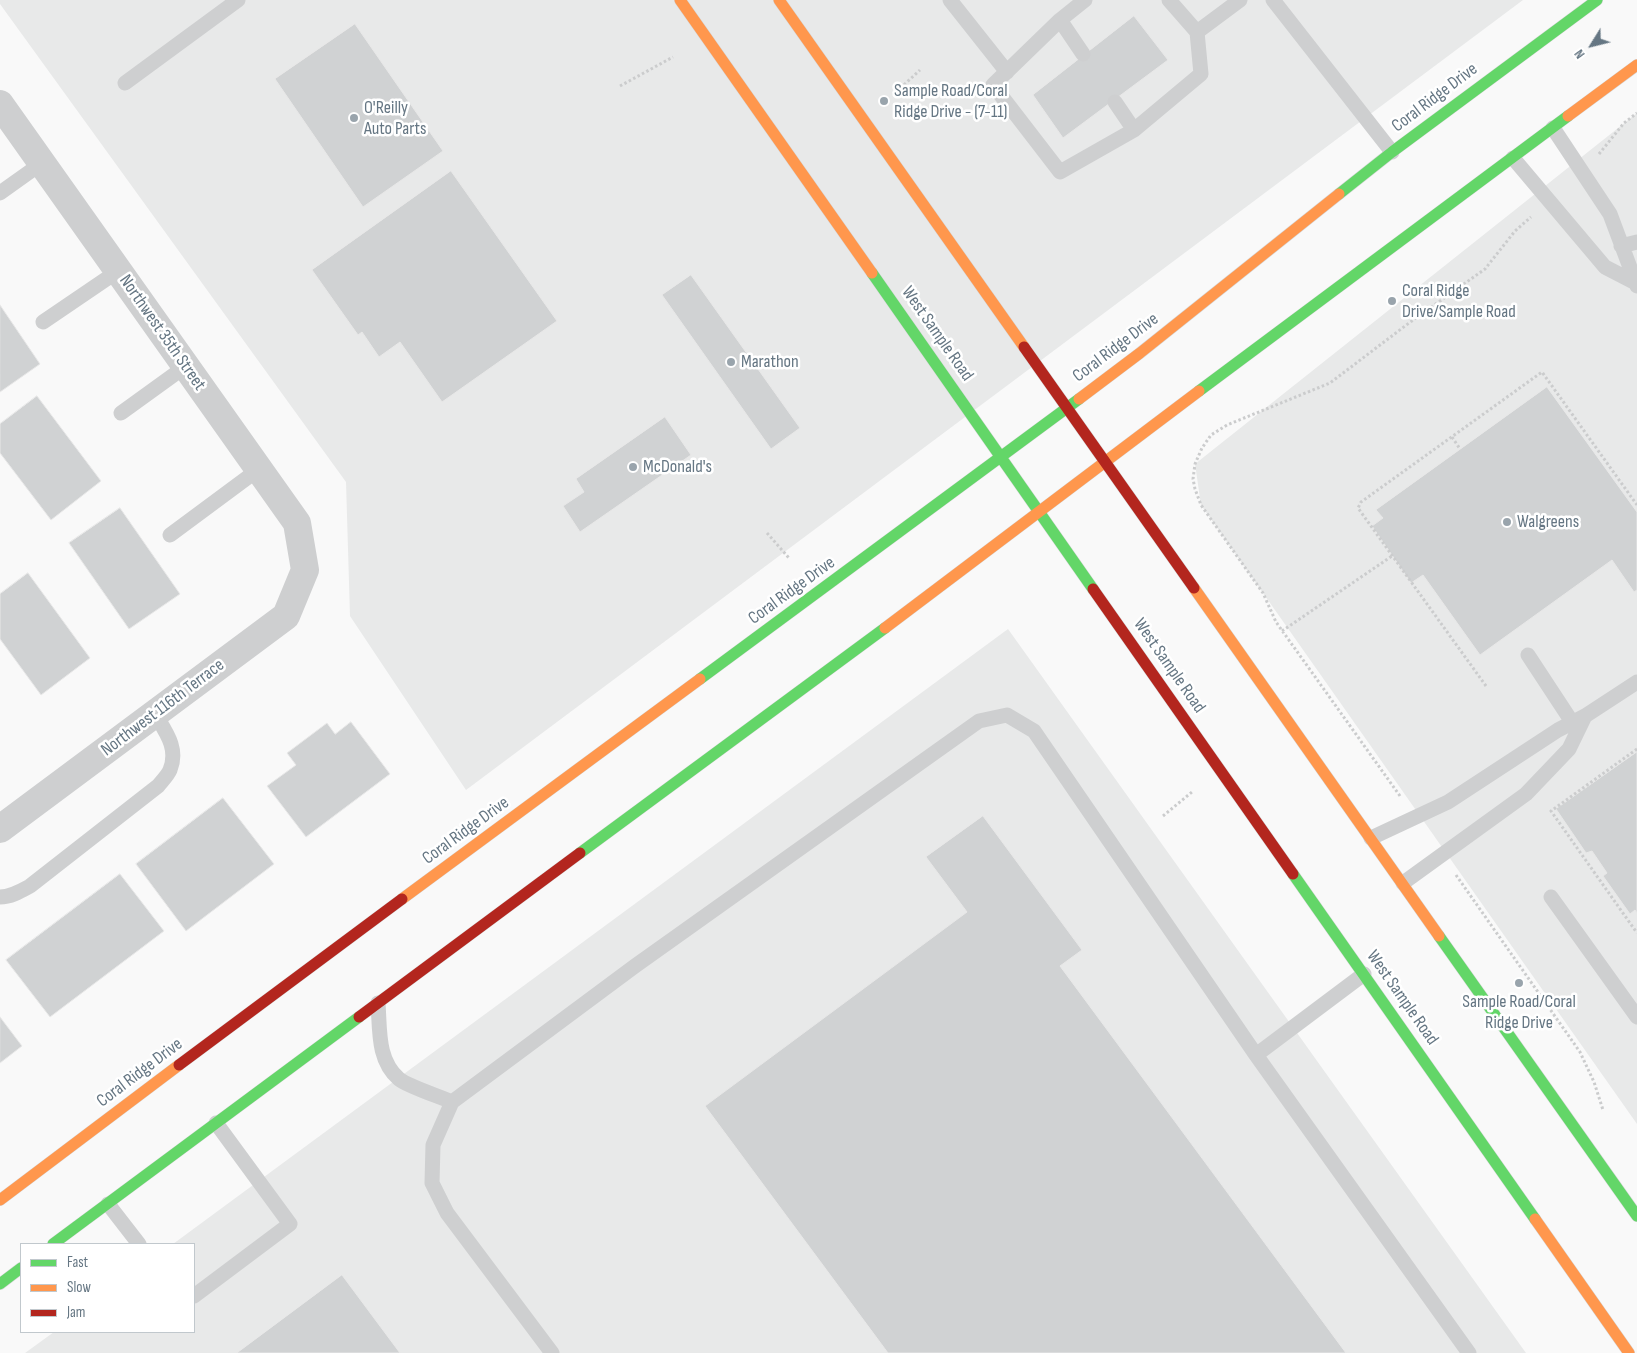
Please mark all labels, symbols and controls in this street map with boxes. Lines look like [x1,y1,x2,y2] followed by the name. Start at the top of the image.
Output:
[1567,20,1617,70] north arrow
[1570,46,1589,62] text: N
[1388,59,1482,137] street label: Coral Ridge Drive
[894,80,1008,122] place label: Sample Road/Coral Ridge Drive - (7-11)
[878,95,890,107] marker: Sample Road/Coral Ridge Drive - (7-11)
[364,97,426,140] place label: O'Reilly Auto Parts
[348,112,360,124] marker: O'Reilly Auto Parts
[114,271,210,395] street label: Northwest 35th Street
[1402,280,1516,322] place label: Coral Ridge Drive/Sample Road
[896,283,978,385] street label: West Sample Road
[1386,295,1398,307] marker: Coral Ridge Drive/Sample Road
[1069,309,1163,387] street label: Coral Ridge Drive
[741,351,799,373] place label: Marathon
[725,356,737,368] marker: Marathon
[643,456,712,478] place label: McDonald's
[627,461,639,473] marker: McDonald's
[1517,511,1579,533] place label: Walgreens
[1501,516,1513,528] marker: Walgreens
[744,552,840,630] street label: Coral Ridge Drive
[1128,615,1210,717] street label: West Sample Road
[97,655,229,761] street label: Northwest 116th Terrace
[418,792,514,870] street label: Coral Ridge Drive
[1361,947,1443,1049] street label: West Sample Road
[1513,977,1525,989] marker: Sample Road/Coral Ridge Drive
[1462,991,1576,1034] place label: Sample Road/Coral Ridge Drive
[93,1034,187,1112] street label: Coral Ridge Drive
[20,1243,195,1333] legend
[67,1253,88,1272] text: Fast
[67,1278,91,1297] text: Slow
[67,1303,85,1322] text: Jam

